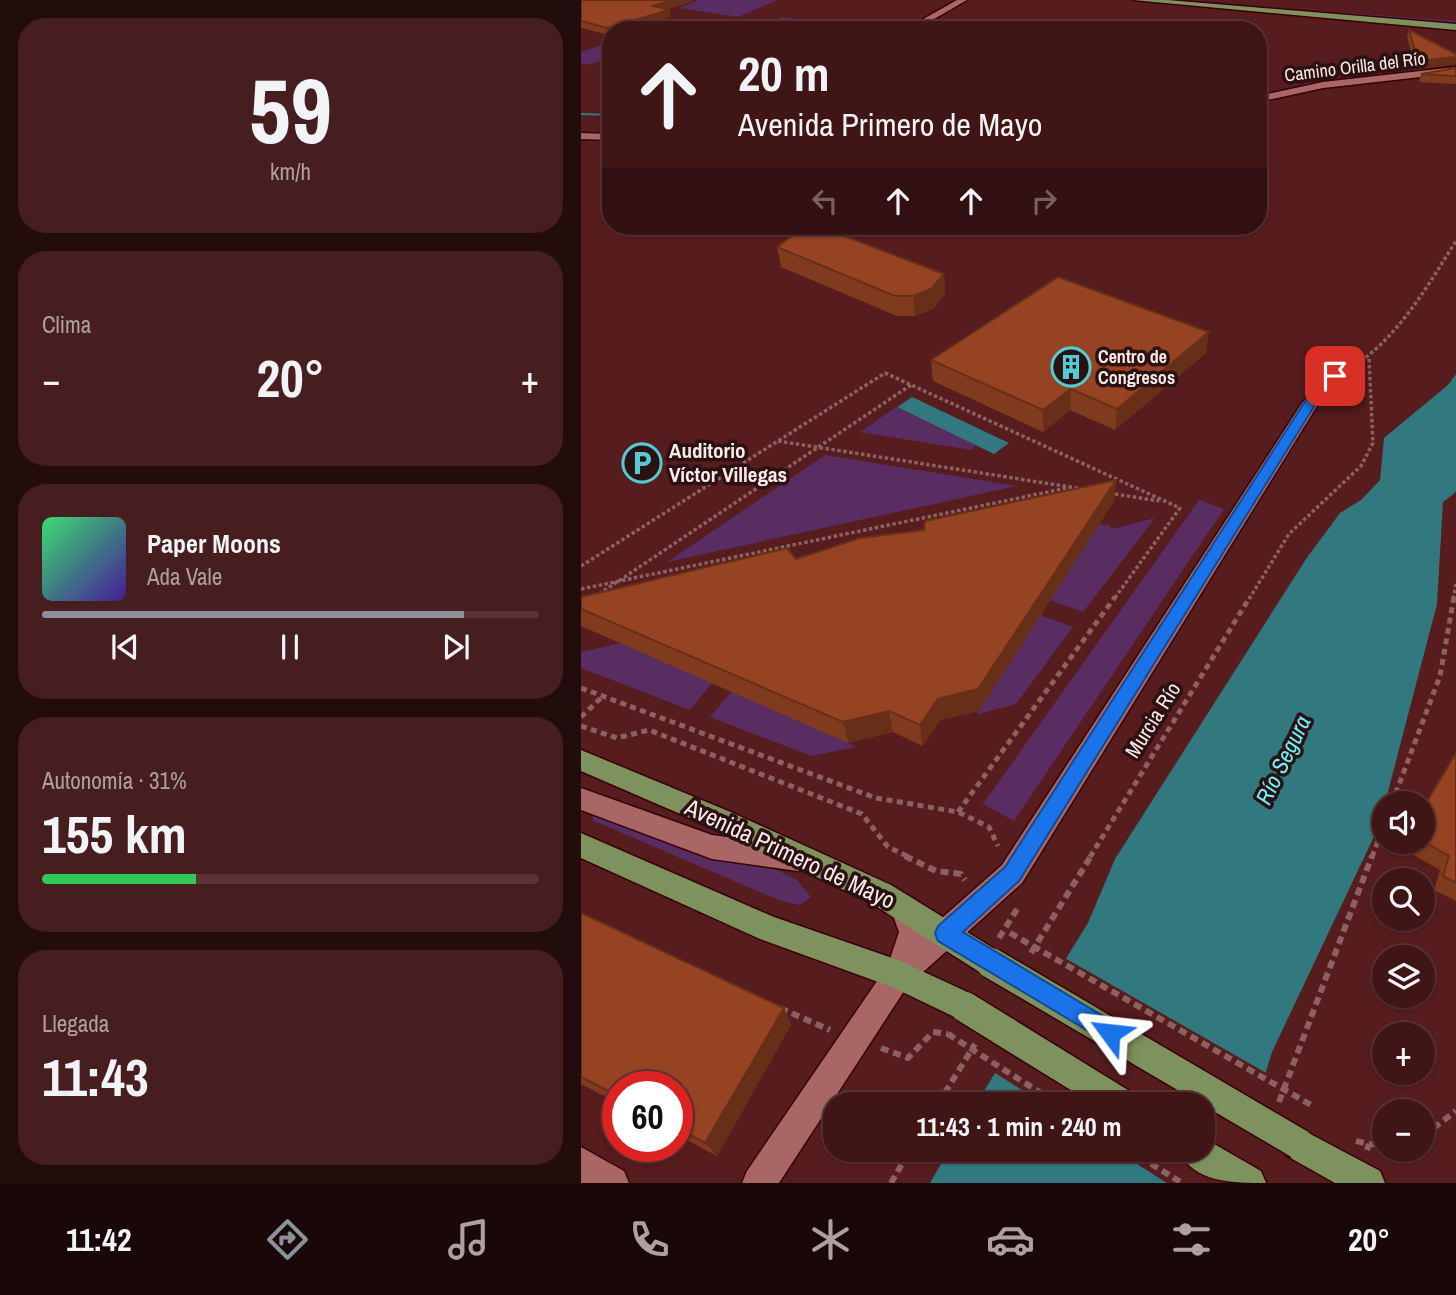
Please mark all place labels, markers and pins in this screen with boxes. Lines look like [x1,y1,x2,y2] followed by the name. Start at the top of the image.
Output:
[1098,344,1175,390] place label: Centro de Congresos
[1050,346,1092,388] building icon: Centro de Congresos
[1305,346,1365,406] pin
[669,436,787,489] place label: Auditorio Víctor Villegas
[621,442,663,484] parking icon: Auditorio Víctor Villegas

